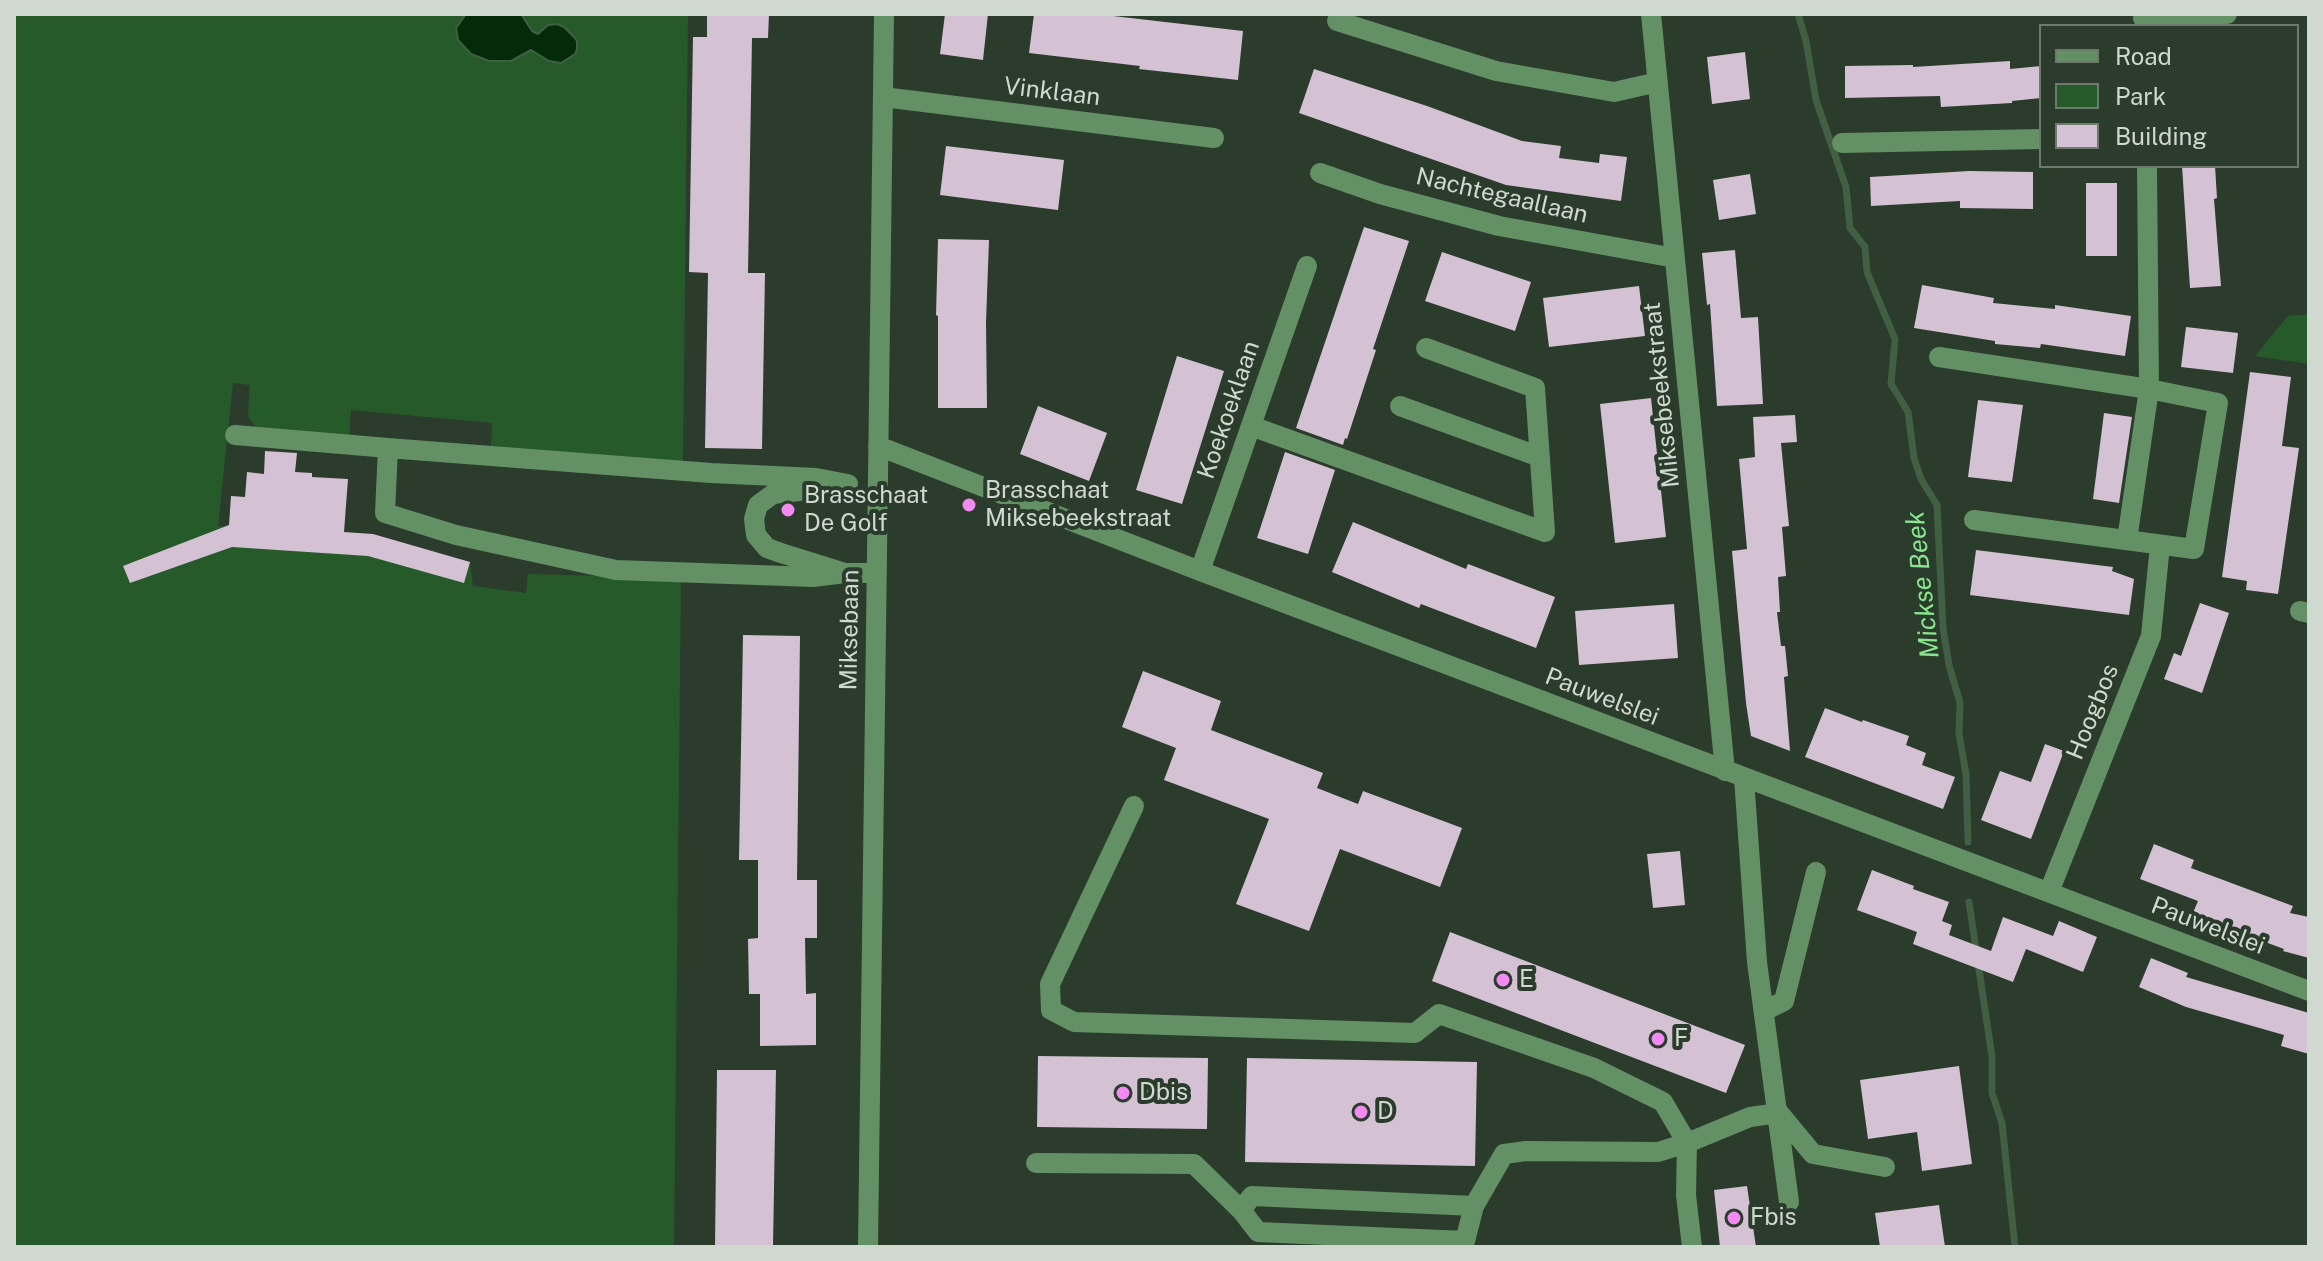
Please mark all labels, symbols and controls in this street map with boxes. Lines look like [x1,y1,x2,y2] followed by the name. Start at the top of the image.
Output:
[2039,24,2299,168] legend
[2115,42,2172,70] text: Road
[1002,72,1102,112] street label: Vinklaan
[2115,82,2166,110] text: Park
[2115,122,2207,150] text: Building
[1413,162,1591,230] street label: Nachtegaallaan
[1638,301,1686,489] street label: Miksebeekstraat
[1192,337,1266,483] street label: Koekoeklaan
[985,477,1171,533] place label: Brasschaat Miksebeekstraat
[804,482,928,538] place label: Brasschaat De Golf
[960,496,978,514] marker: Brasschaat Miksebeekstraat
[779,501,797,519] marker: Brasschaat De Golf
[1900,510,1946,660] water label: Mickse Beek
[835,569,865,691] street label: Miksebaan
[2061,660,2125,764] street label: Hoogbos
[1541,662,1663,732] street label: Pauwelslei
[2147,891,2269,961] street label: Pauwelslei
[1519,966,1534,994] place label: E
[1494,971,1512,989] marker: E
[1674,1025,1688,1053] place label: F
[1649,1030,1667,1048] marker: F
[1139,1079,1188,1107] place label: Dbis
[1114,1084,1132,1102] marker: Dbis
[1377,1098,1394,1126] place label: D
[1352,1103,1370,1121] marker: D
[1750,1204,1797,1232] place label: Fbis
[1725,1209,1743,1227] marker: Fbis

